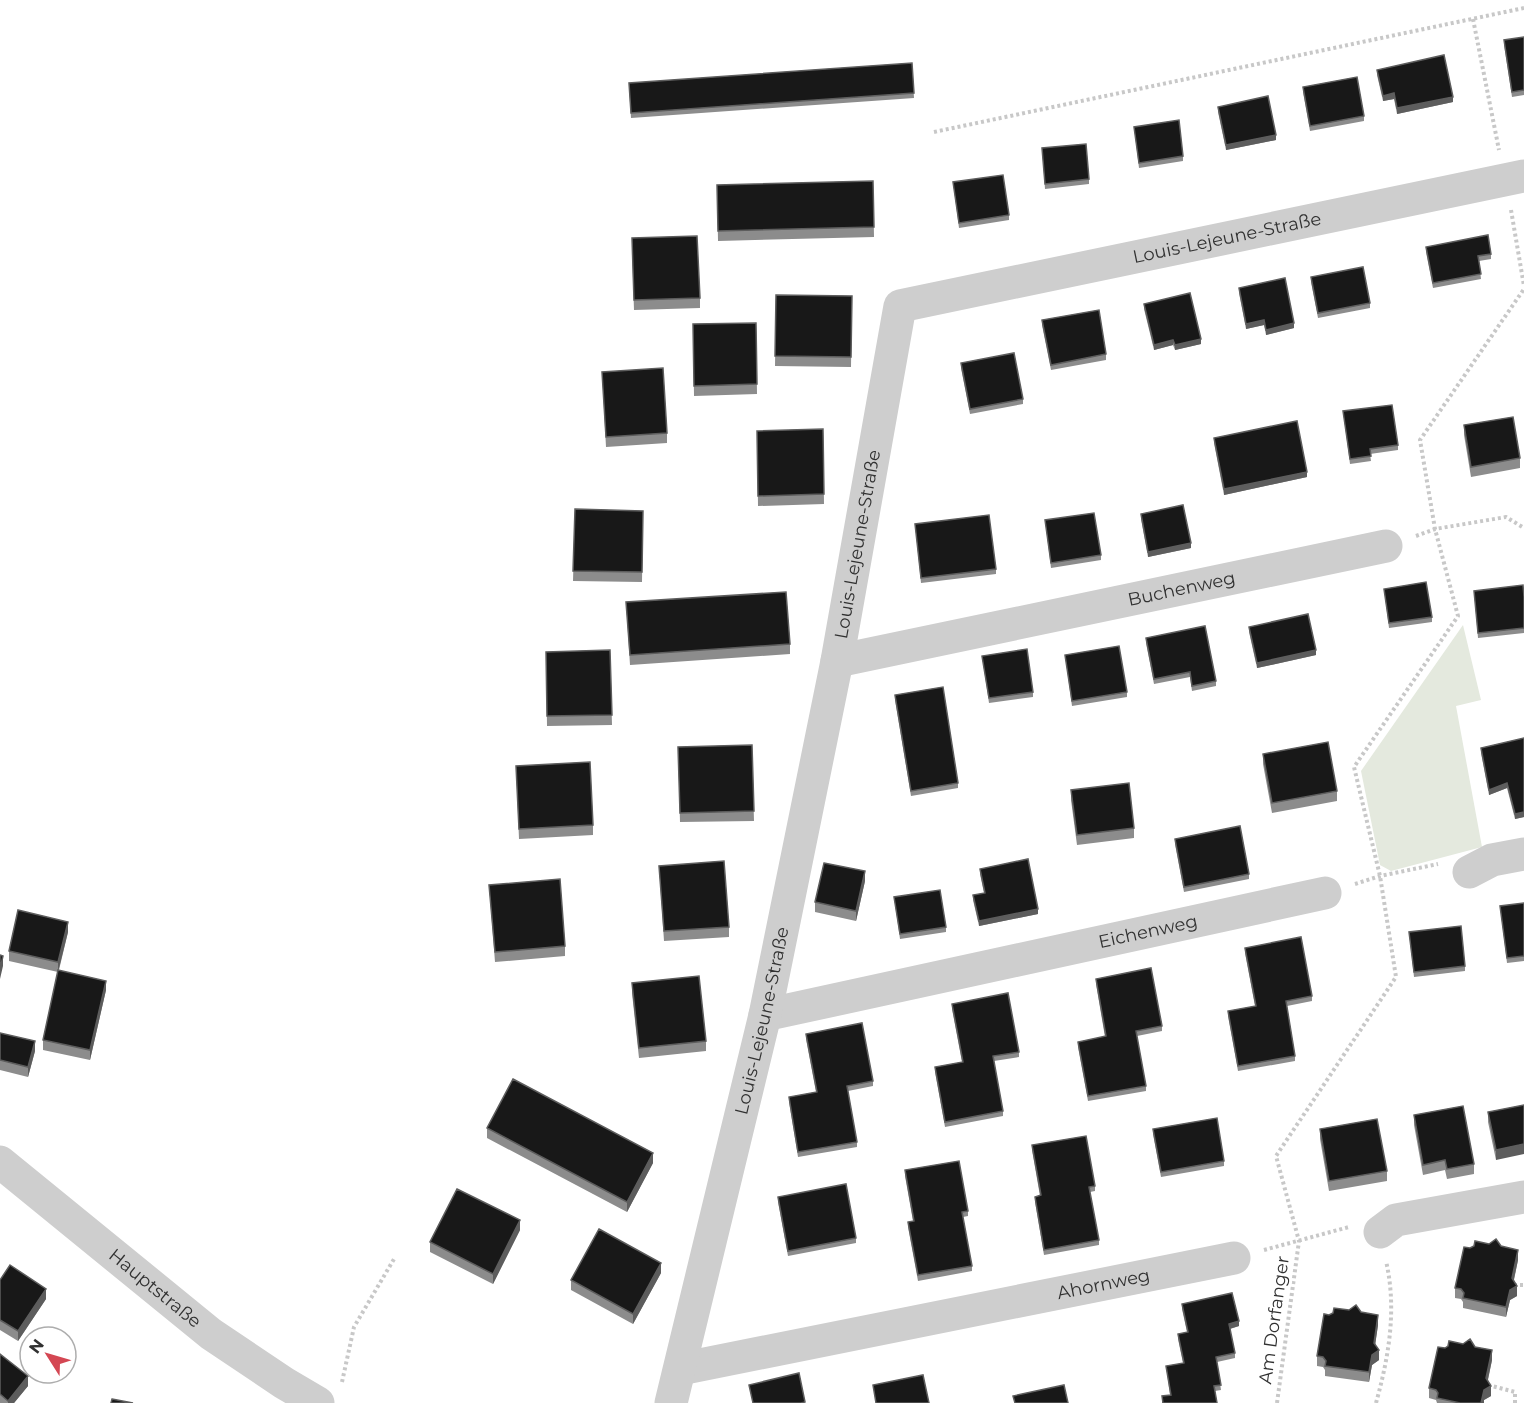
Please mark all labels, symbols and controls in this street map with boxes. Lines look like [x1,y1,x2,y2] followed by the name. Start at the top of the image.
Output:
[1131,208,1323,268] street label: Louis-Lejeune-Straße
[830,448,885,641] street label: Louis-Lejeune-Straße
[1126,567,1237,611] street label: Buchenweg
[1096,910,1200,953] street label: Eichenweg
[730,925,794,1117] street label: Louis-Lejeune-Straße
[104,1244,206,1333] street label: Hauptstraße
[1254,1254,1294,1386] street label: Am Dorfanger
[1055,1264,1152,1304] street label: Ahornweg
[18,1325,78,1385] north arrow
[25,1335,48,1357] text: N

